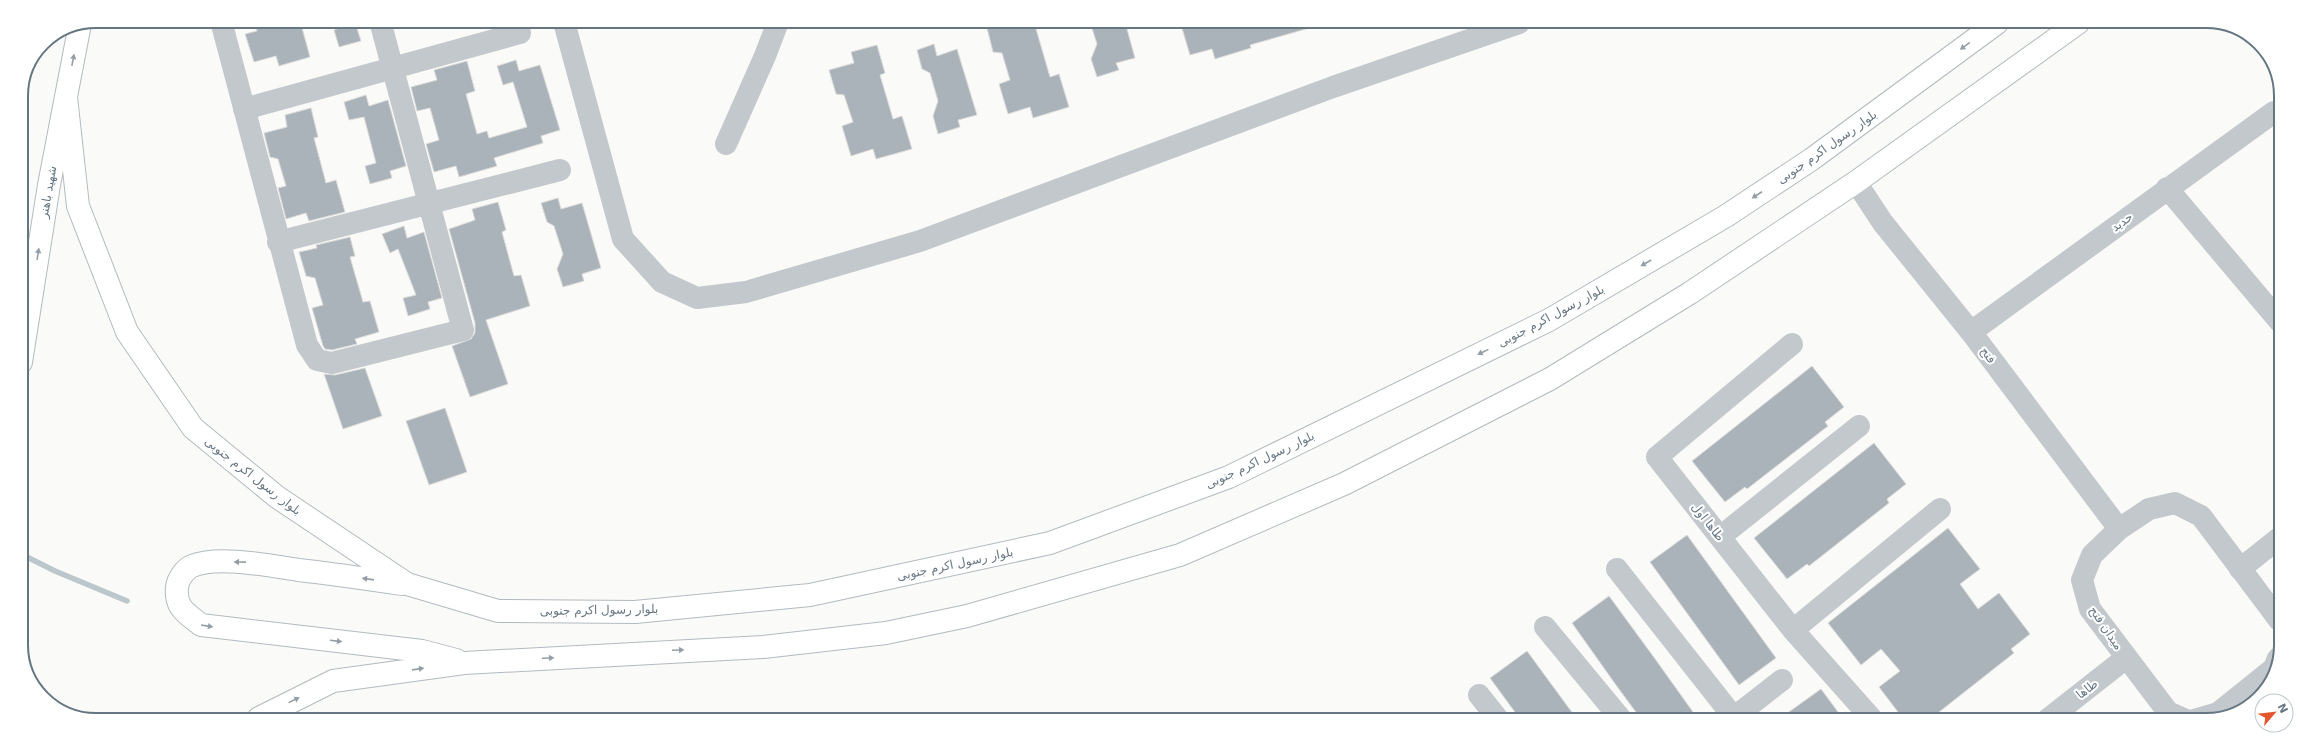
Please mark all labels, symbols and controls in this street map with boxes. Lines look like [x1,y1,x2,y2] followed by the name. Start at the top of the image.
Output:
[1960,42,1971,51] one-way arrow
[71,54,77,67] one-way arrow
[1774,107,1880,188] street label: بلوار رسول اکرم جنوبی
[36,165,60,220] street label: شهید باهنر
[1752,192,1763,199] one-way arrow
[2108,209,2136,235] street label: حدید
[35,248,41,260] one-way arrow
[1640,259,1652,266] one-way arrow
[1495,282,1607,351] street label: بلوار رسول اکرم جنوبی
[1977,344,1999,366] street label: فتح
[1478,349,1489,355] one-way arrow
[1203,429,1317,492] street label: بلوار رسول اکرم جنوبی
[201,434,304,519] street label: بلوار رسول اکرم جنوبی
[1688,500,1727,545] street label: طاها اول
[896,545,1015,584] street label: بلوار رسول اکرم جنوبی
[234,559,246,566] one-way arrow
[362,576,374,582] one-way arrow
[540,602,658,619] street label: بلوار رسول اکرم جنوبی
[2086,604,2126,652] street label: میدان فتح
[201,623,213,629] one-way arrow
[330,638,342,644] one-way arrow
[672,647,684,654] one-way arrow
[542,654,554,661] one-way arrow
[412,666,424,672] one-way arrow
[2074,676,2100,702] street label: طاها
[2254,693,2294,733] north arrow
[288,697,299,703] one-way arrow
[2274,701,2290,716] text: N

